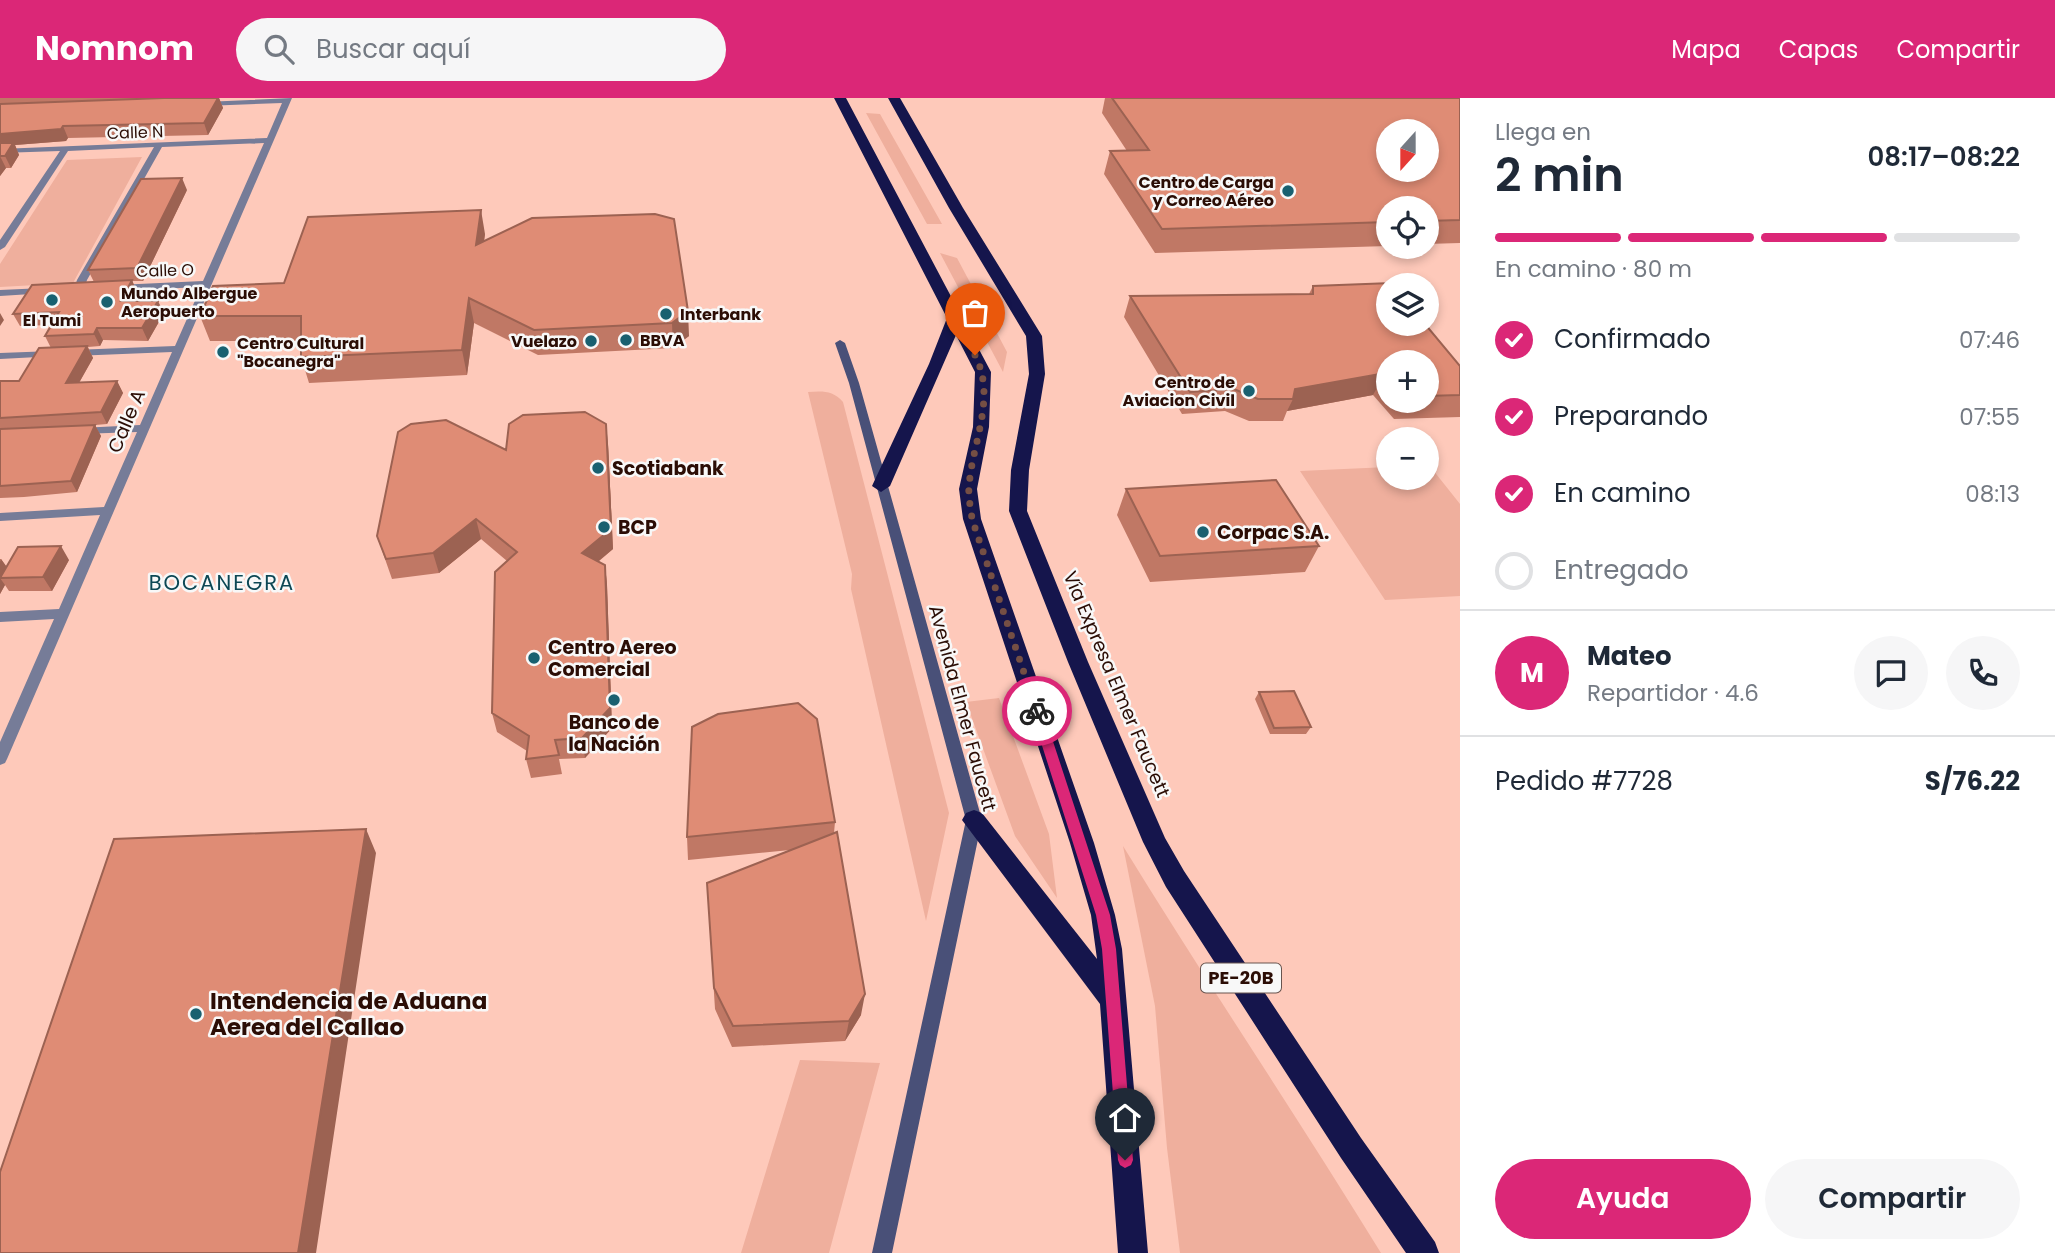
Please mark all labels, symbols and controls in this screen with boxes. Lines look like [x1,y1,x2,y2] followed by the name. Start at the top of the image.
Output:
[236,18,726,81] search box
[35,25,194,72] text: Nomnom
[260,30,298,68] icon: search
[316,31,470,67] text: Buscar aquí
[1671,33,1741,66] text: Mapa
[1779,33,1858,66] text: Capas
[1896,33,2020,66] text: Compartir
[1495,116,1591,148] text: Llega en
[1376,119,1438,182] north arrow
[1376,119,1439,490] map controls
[106,120,164,145] street label: Calle N
[1868,139,2020,175] text: 08:17–08:22
[1495,143,1624,207] text: 2 min
[1138,171,1274,212] place label: Centro de Carga y Correo Aéreo
[1280,183,1296,199] marker: Centro de Carga y Correo Aéreo
[1376,196,1439,259] button: locate
[1495,253,1692,285] text: En camino · 80 m
[136,258,194,283] street label: Calle O
[1376,273,1439,336] button: layers
[121,282,257,323] place label: Mundo Albergue Aeropuerto
[945,283,1005,355] pin
[44,292,60,308] marker: El Tumi
[99,294,115,310] marker: Mundo Albergue Aeropuerto
[956,294,994,332] icon: bag
[680,303,761,326] place label: Interbank
[658,306,674,322] marker: Interbank
[23,309,81,332] place label: El Tumi
[1495,321,1533,359] icon: check
[1554,321,1711,357] text: Confirmado
[1959,324,2020,356] text: 07:46
[640,329,685,352] place label: BBVA
[511,330,577,353] place label: Vuelazo
[237,332,364,373] place label: Centro Cultural "Bocanegra"
[618,332,634,348] marker: BBVA
[583,333,599,349] marker: Vuelazo
[215,344,231,360] marker: Centro Cultural "Bocanegra"
[1376,350,1439,413] button: +
[1122,371,1235,412] place label: Centro de Aviacion Civil
[1241,383,1257,399] marker: Centro de Aviacion Civil
[101,385,152,457] street label: Calle A
[1495,398,1533,436] icon: check
[1554,398,1708,434] text: Preparando
[1959,401,2020,433] text: 07:55
[1376,427,1439,490] button: −
[612,455,724,482] place label: Scotiabank
[590,460,606,476] marker: Scotiabank
[1495,475,1533,513] icon: check
[1554,475,1691,511] text: En camino
[1965,478,2020,510] text: 08:13
[618,514,657,541] place label: BCP
[596,519,612,535] marker: BCP
[1217,519,1329,546] place label: Corpac S.A.
[1195,524,1211,540] marker: Corpac S.A.
[1554,552,1689,588] text: Entregado
[1057,567,1177,802] street label: Vía Expresa Elmer Faucett
[149,568,295,597] district label: BOCANEGRA
[922,602,1003,814] street label: Avenida Elmer Faucett
[548,634,677,683] place label: Centro Aereo Comercial
[1854,636,1928,710] button: chat
[1946,636,2020,710] button: phone
[1587,638,1672,674] text: Mateo
[526,650,542,666] marker: Centro Aereo Comercial
[1520,655,1544,691] text: M
[1002,676,1072,746] courier
[1587,677,1759,709] text: Repartidor · 4.6
[606,692,622,708] marker: Banco de la Nación
[1018,692,1056,730] icon: bike
[568,709,660,758] place label: Banco de la Nación
[1495,763,1673,799] text: Pedido #7728
[1925,763,2020,799] text: S/76.22
[1201,964,1281,992] road number: PE-20B
[210,985,487,1043] place label: Intendencia de Aduana Aerea del Callao
[188,1006,204,1022] marker: Intendencia de Aduana Aerea del Callao
[1095,1088,1155,1160] pin
[1106,1099,1144,1137] icon: home
[1495,1159,1751,1239] button: Ayuda
[1765,1159,2020,1239] button: Compartir

